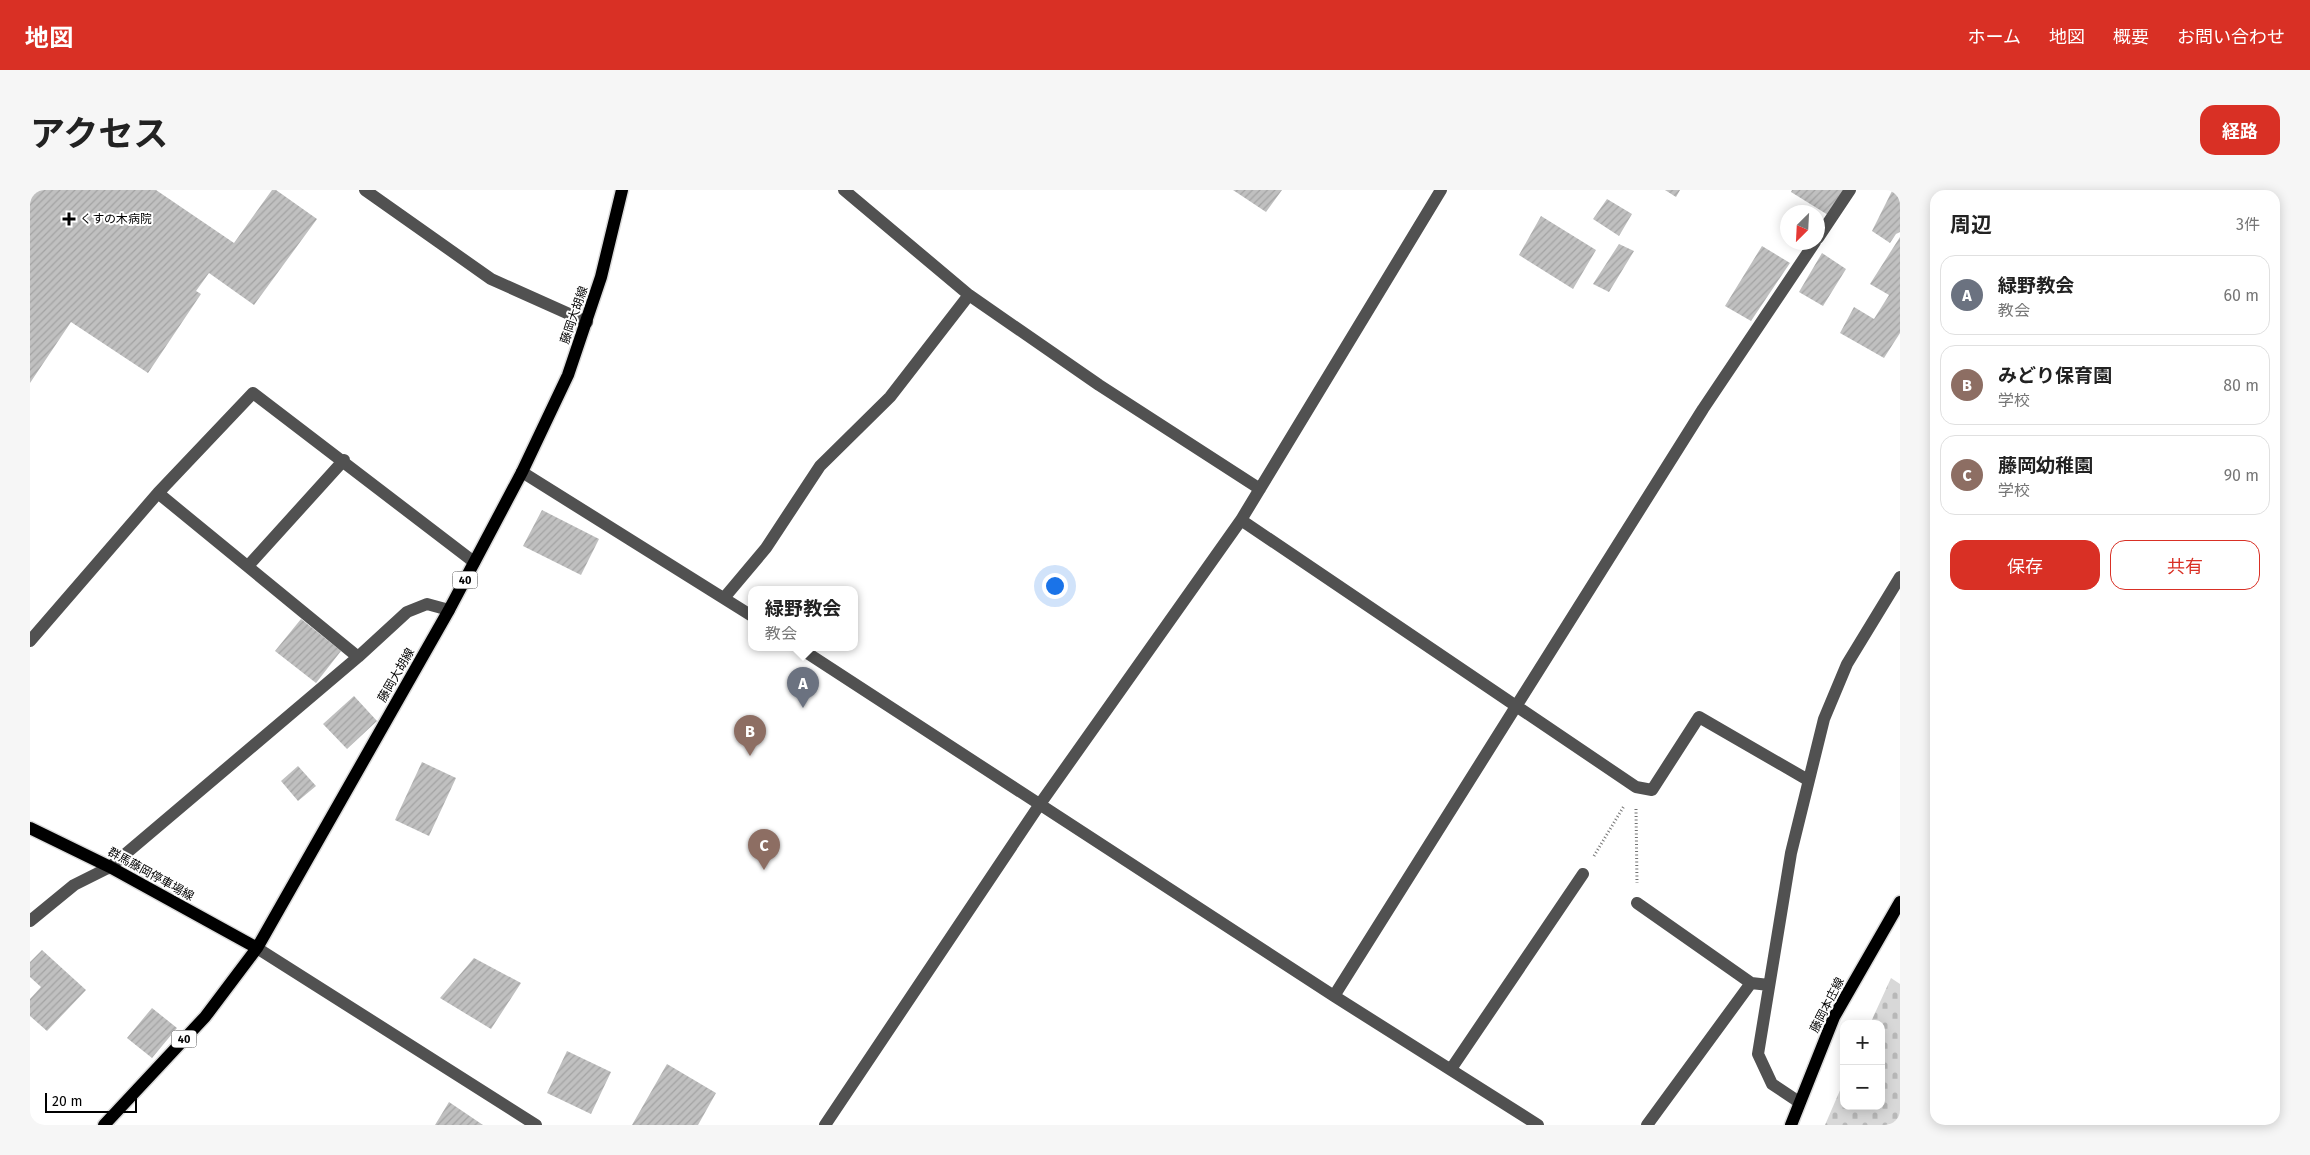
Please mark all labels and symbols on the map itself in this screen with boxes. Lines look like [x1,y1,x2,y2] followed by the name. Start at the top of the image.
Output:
[1780,205,1825,250] north arrow
[62,212,76,226] marker: くすの木病院
[80,212,152,226] place label: くすの木病院
[558,284,590,346] street label: 藤岡大胡線
[452,572,478,588] road number: 40
[1042,573,1068,599] your location
[375,646,417,704] street label: 藤岡大胡線
[787,667,819,708] pin: A
[734,715,766,756] pin: B
[748,829,780,870] pin: C
[106,845,196,903] street label: 群馬藤岡停車場線
[1807,975,1847,1035] street label: 藤岡本庄線
[172,1031,196,1048] road number: 40
[45,1090,138,1113] scale bar

